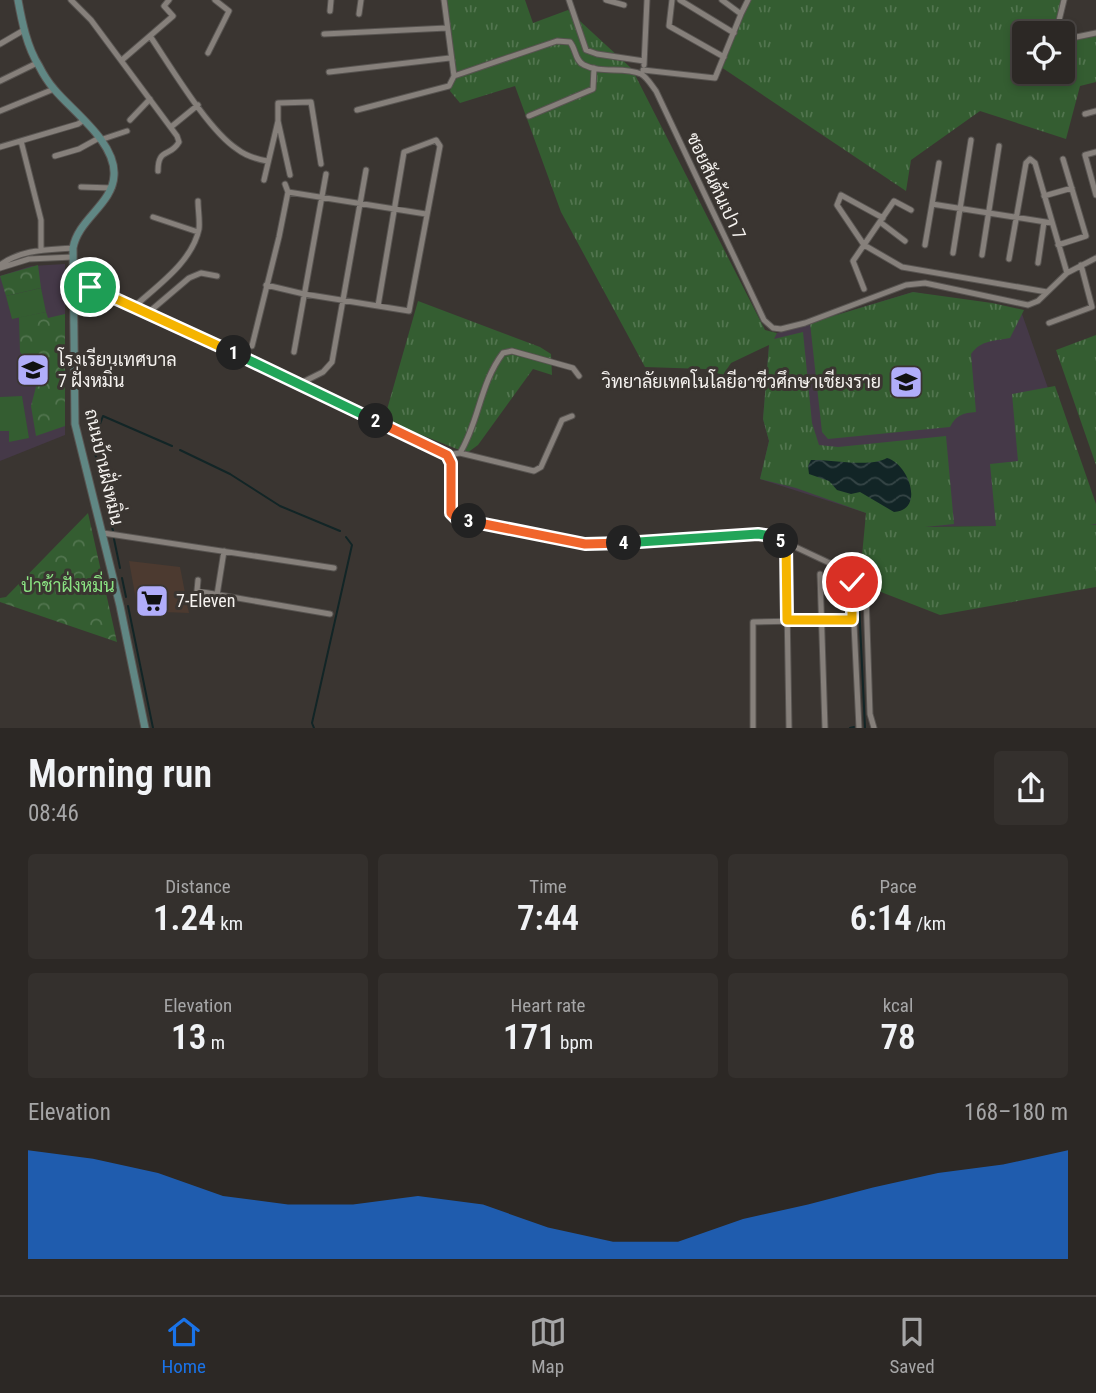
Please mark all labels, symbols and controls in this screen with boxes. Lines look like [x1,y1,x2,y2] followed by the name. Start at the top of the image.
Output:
[1012,21,1075,84] map controls
[1012,21,1075,84] button: locate
[683,129,751,243] street label: ซอยสันต้นเปา 7
[60,257,120,317] pin
[71,268,109,306] icon: arrive
[216,336,252,370] pin: 1
[229,341,238,364] text: 1
[57,347,177,391] place label: โรงเรียนเทศบาล 7 ฝั่งหมิ่น
[14,351,52,389] school or university icon: โรงเรียนเทศบาล 7 ฝั่งหมิ่น
[887,363,925,401] school or university icon: วิทยาลัยเทคโนโลยีอาชีวศึกษาเชียงราย
[601,369,881,392] place label: วิทยาลัยเทคโนโลยีอาชีวศึกษาเชียงราย
[358,404,394,438] pin: 2
[81,406,132,527] street label: ถนนบ้านฝั่งหมิ่น
[371,409,380,432] text: 2
[452,504,486,538] pin: 3
[464,509,473,532] text: 3
[764,524,798,558] pin: 5
[606,526,642,560] pin: 4
[776,529,785,552] text: 5
[619,531,628,554] text: 4
[822,552,882,612] pin
[833,563,871,601] icon: check
[21,571,115,596] park label: ป่าช้าฝั่งหมิ่น
[133,582,171,620] supermarket icon: 7-Eleven
[176,590,236,611] place label: 7-Eleven
[994,751,1068,825] button: share
[28,752,212,796] text: Morning run
[28,800,79,827] text: 08:46
[165,875,231,898] text: Distance
[529,875,567,898] text: Time
[879,875,917,898] text: Pace
[153,898,216,939] text: 1.24
[517,898,579,939] text: 7:44
[850,898,912,939] text: 6:14
[216,912,243,935] text: km
[912,912,946,935] text: /km
[164,994,232,1017] text: Elevation
[510,994,586,1017] text: Heart rate
[883,994,913,1017] text: kcal
[171,1017,206,1058] text: 13
[503,1017,556,1058] text: 171
[880,1017,916,1058] text: 78
[206,1031,225,1054] text: m
[556,1031,593,1054] text: bpm
[28,1099,111,1126] text: Elevation
[964,1099,1068,1126] text: 168–180 m
[161,1313,206,1378] tab: Home
[529,1313,567,1378] tab: Map
[889,1313,935,1378] tab: Saved

